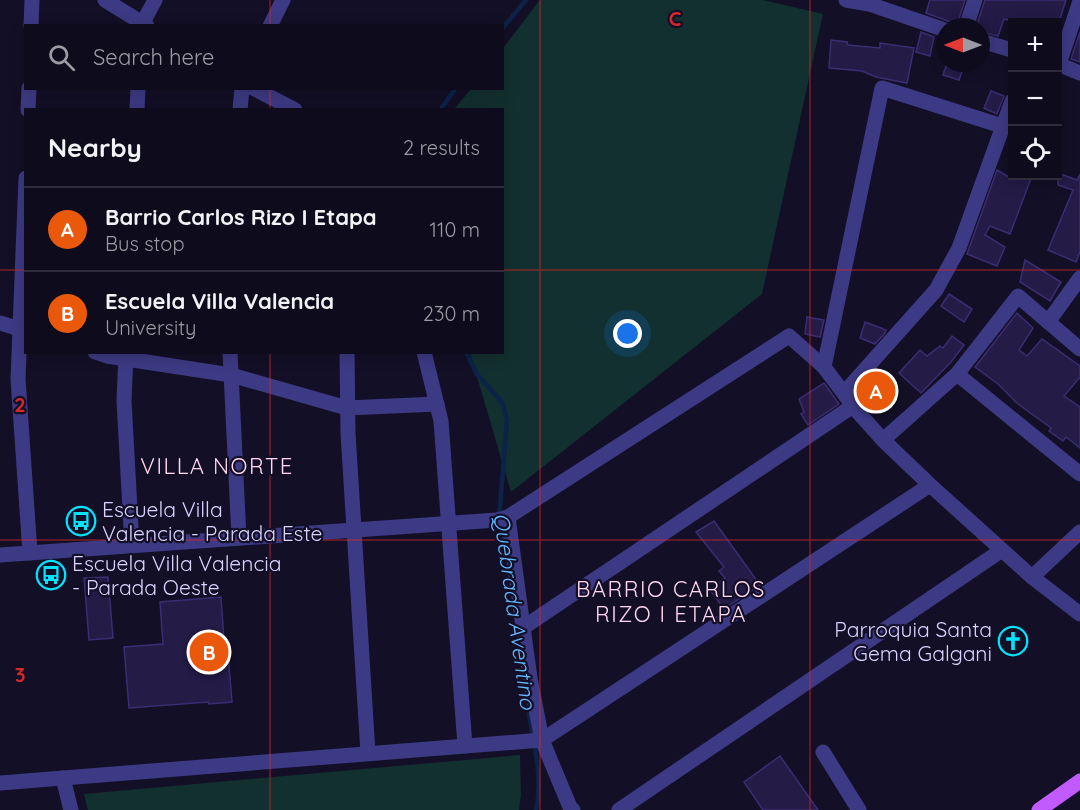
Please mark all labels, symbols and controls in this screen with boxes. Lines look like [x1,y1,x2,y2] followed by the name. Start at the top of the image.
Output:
[669,6,682,31] text: C
[936,18,990,72] north arrow
[1008,18,1062,180] map controls
[1008,18,1062,72] button: +
[24,24,504,90] search box
[45,41,78,74] icon: search
[93,43,214,71] text: Search here
[1008,72,1062,126] button: −
[1008,126,1062,180] button: locate
[48,131,142,164] text: Nearby
[403,135,480,160] text: 2 results
[105,203,377,231] text: Barrio Carlos Rizo I Etapa
[61,217,74,242] text: A
[430,217,480,242] text: 110 m
[105,231,185,256] text: Bus stop
[105,287,334,315] text: Escuela Villa Valencia
[61,301,74,326] text: B
[423,301,480,326] text: 230 m
[105,315,196,340] text: University
[613,319,642,348] your location
[856,368,896,414] pin: A
[14,392,26,417] text: 2
[140,452,294,480] district label: VILLA NORTE
[102,496,322,546] place label: Escuela Villa Valencia - Parada Este
[65,505,97,537] bus stop icon: Escuela Villa Valencia - Parada Este
[487,511,543,713] water label: Quebrada Aventino
[72,550,281,600] place label: Escuela Villa Valencia - Parada Oeste
[35,559,67,591] bus stop icon: Escuela Villa Valencia - Parada Oeste
[576,575,766,628] district label: BARRIO CARLOS RIZO I ETAPA
[834,616,992,666] place label: Parroquia Santa Gema Galgani
[997,625,1029,657] church icon: Parroquia Santa Gema Galgani
[190,630,228,674] pin: B
[15,662,25,687] text: 3

